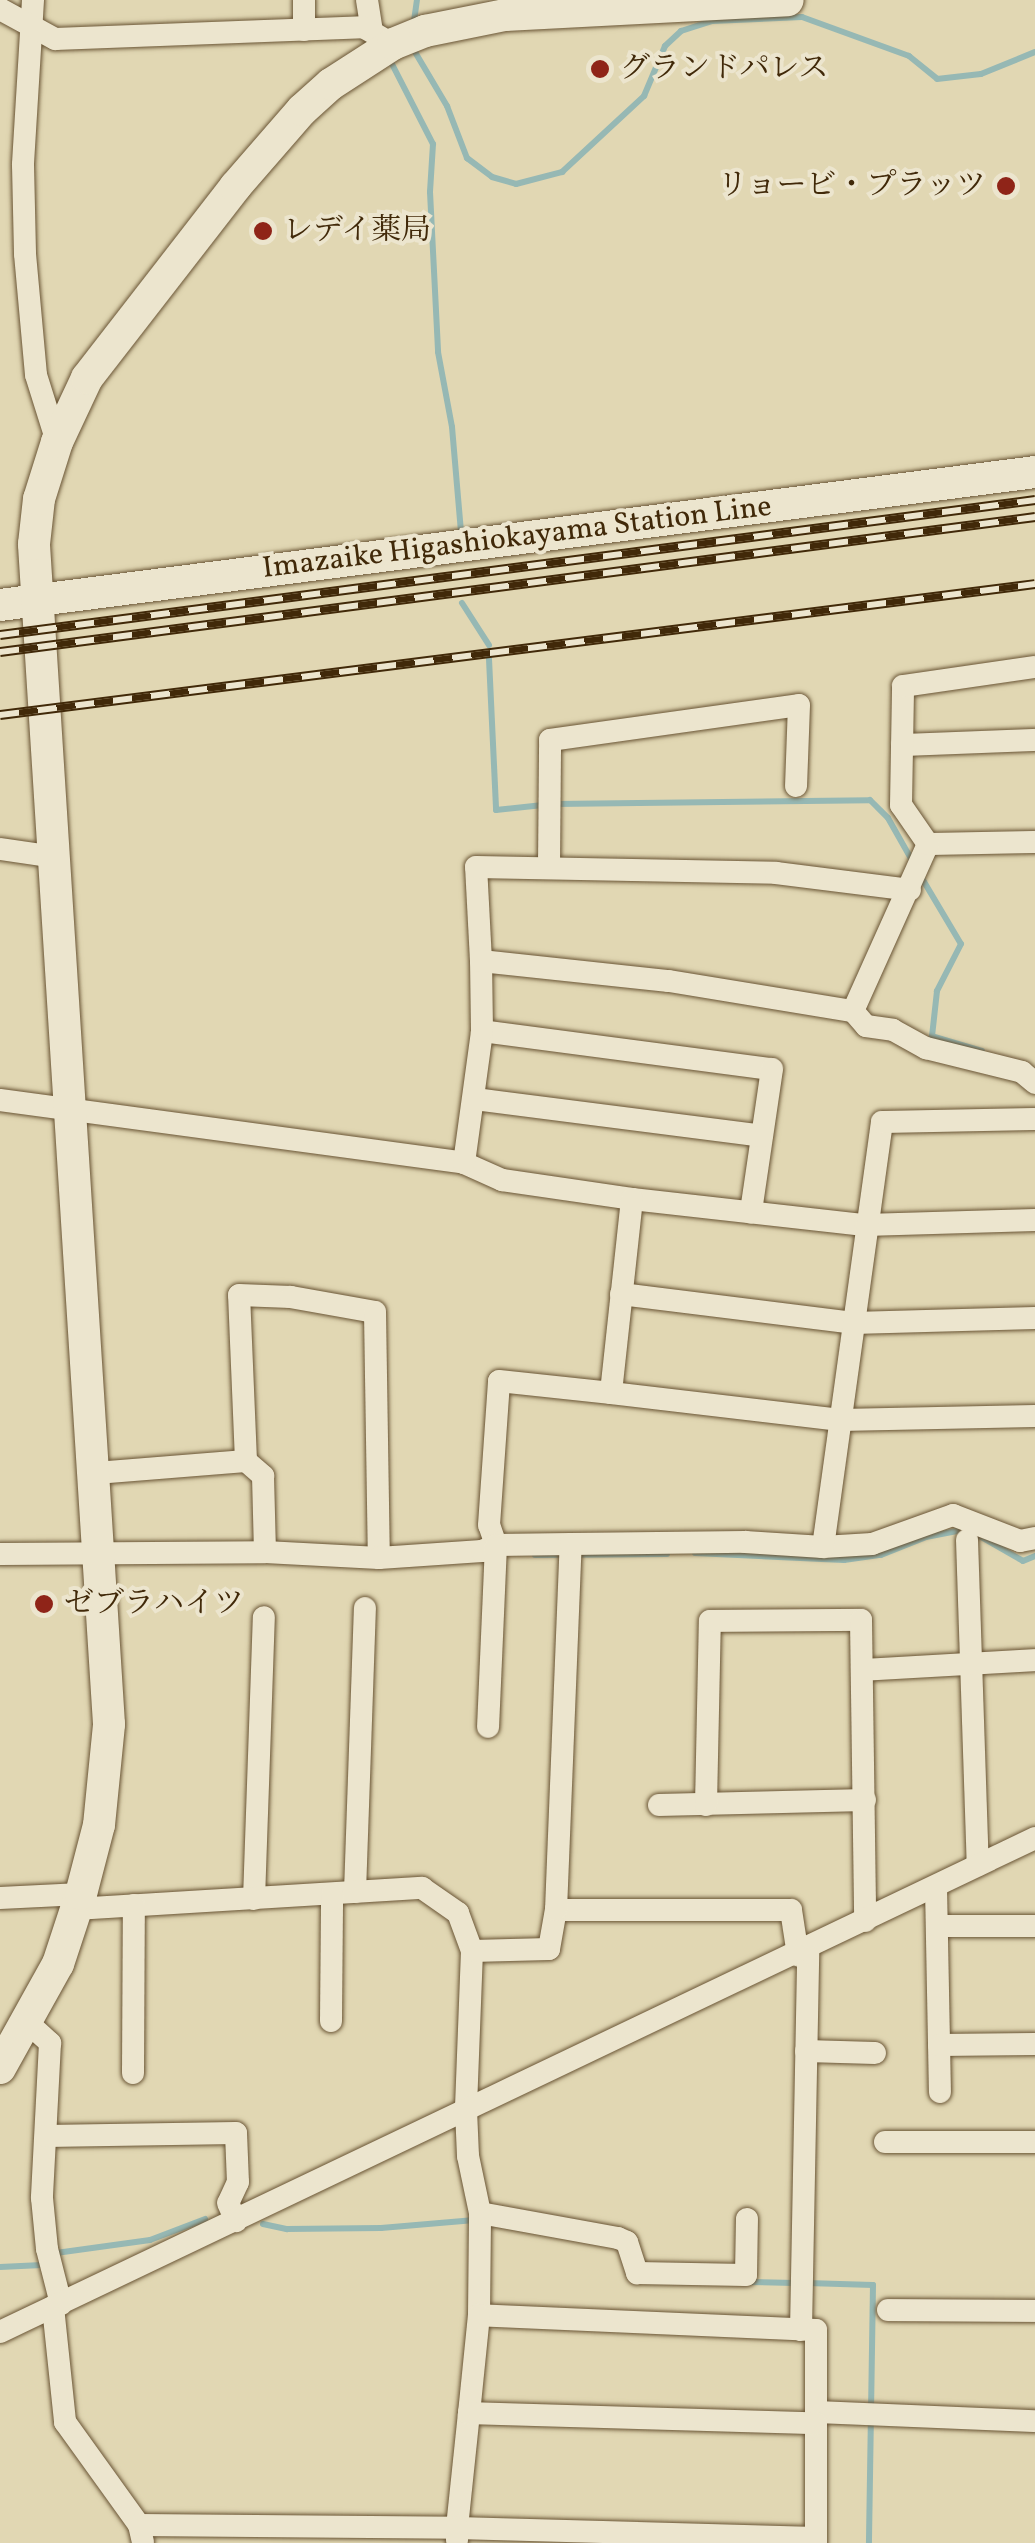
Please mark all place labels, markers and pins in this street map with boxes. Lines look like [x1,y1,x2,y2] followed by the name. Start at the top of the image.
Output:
[620,51,830,87] place label: グランドパレス
[589,58,611,80] marker: グランドパレス
[716,168,986,204] place label: リョービ・プラッツ
[995,175,1017,197] marker: リョービ・プラッツ
[283,213,433,249] place label: レデイ薬局
[252,220,274,242] marker: レデイ薬局
[64,1586,244,1622] place label: ゼブラハイツ
[33,1593,55,1615] marker: ゼブラハイツ

